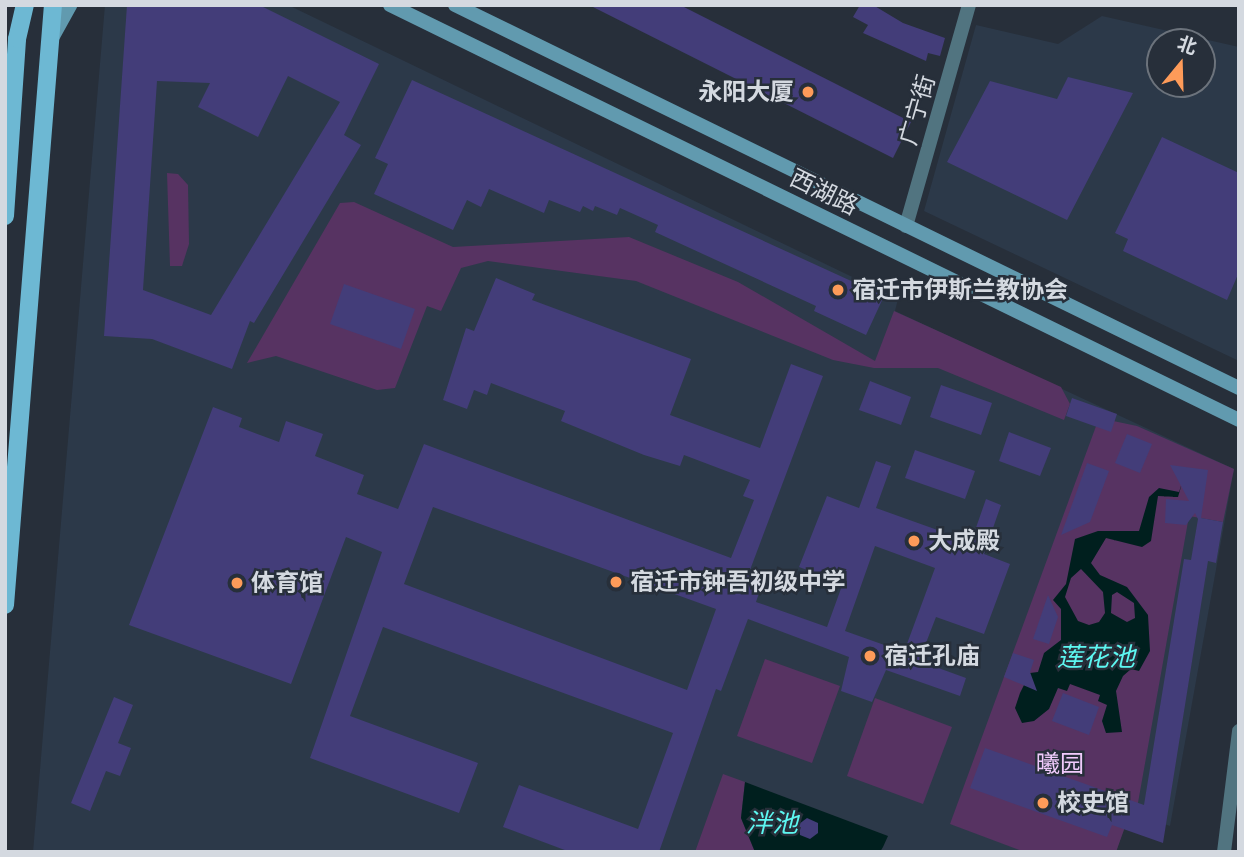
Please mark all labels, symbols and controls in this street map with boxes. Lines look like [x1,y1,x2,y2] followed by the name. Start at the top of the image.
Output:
[1146,28,1216,98] north arrow
[1174,31,1200,59] text: 北
[893,71,941,149] street label: 广宁街
[698,78,794,106] place label: 永阳大厦
[800,84,816,100] marker: 永阳大厦
[785,163,863,221] street label: 西湖路
[852,276,1068,304] place label: 宿迁市伊斯兰教协会
[830,282,846,298] marker: 宿迁市伊斯兰教协会
[928,527,1000,555] place label: 大成殿
[906,533,922,549] marker: 大成殿
[630,568,846,596] place label: 宿迁市钟吾初级中学
[251,569,323,597] place label: 体育馆
[608,574,624,590] marker: 宿迁市钟吾初级中学
[229,575,245,591] marker: 体育馆
[1057,641,1135,673] water label: 莲花池
[884,642,980,670] place label: 宿迁孔庙
[862,648,878,664] marker: 宿迁孔庙
[1036,750,1084,778] park label: 曦园
[1057,789,1129,817] place label: 校史馆
[1035,795,1051,811] marker: 校史馆
[746,807,798,839] water label: 泮池

